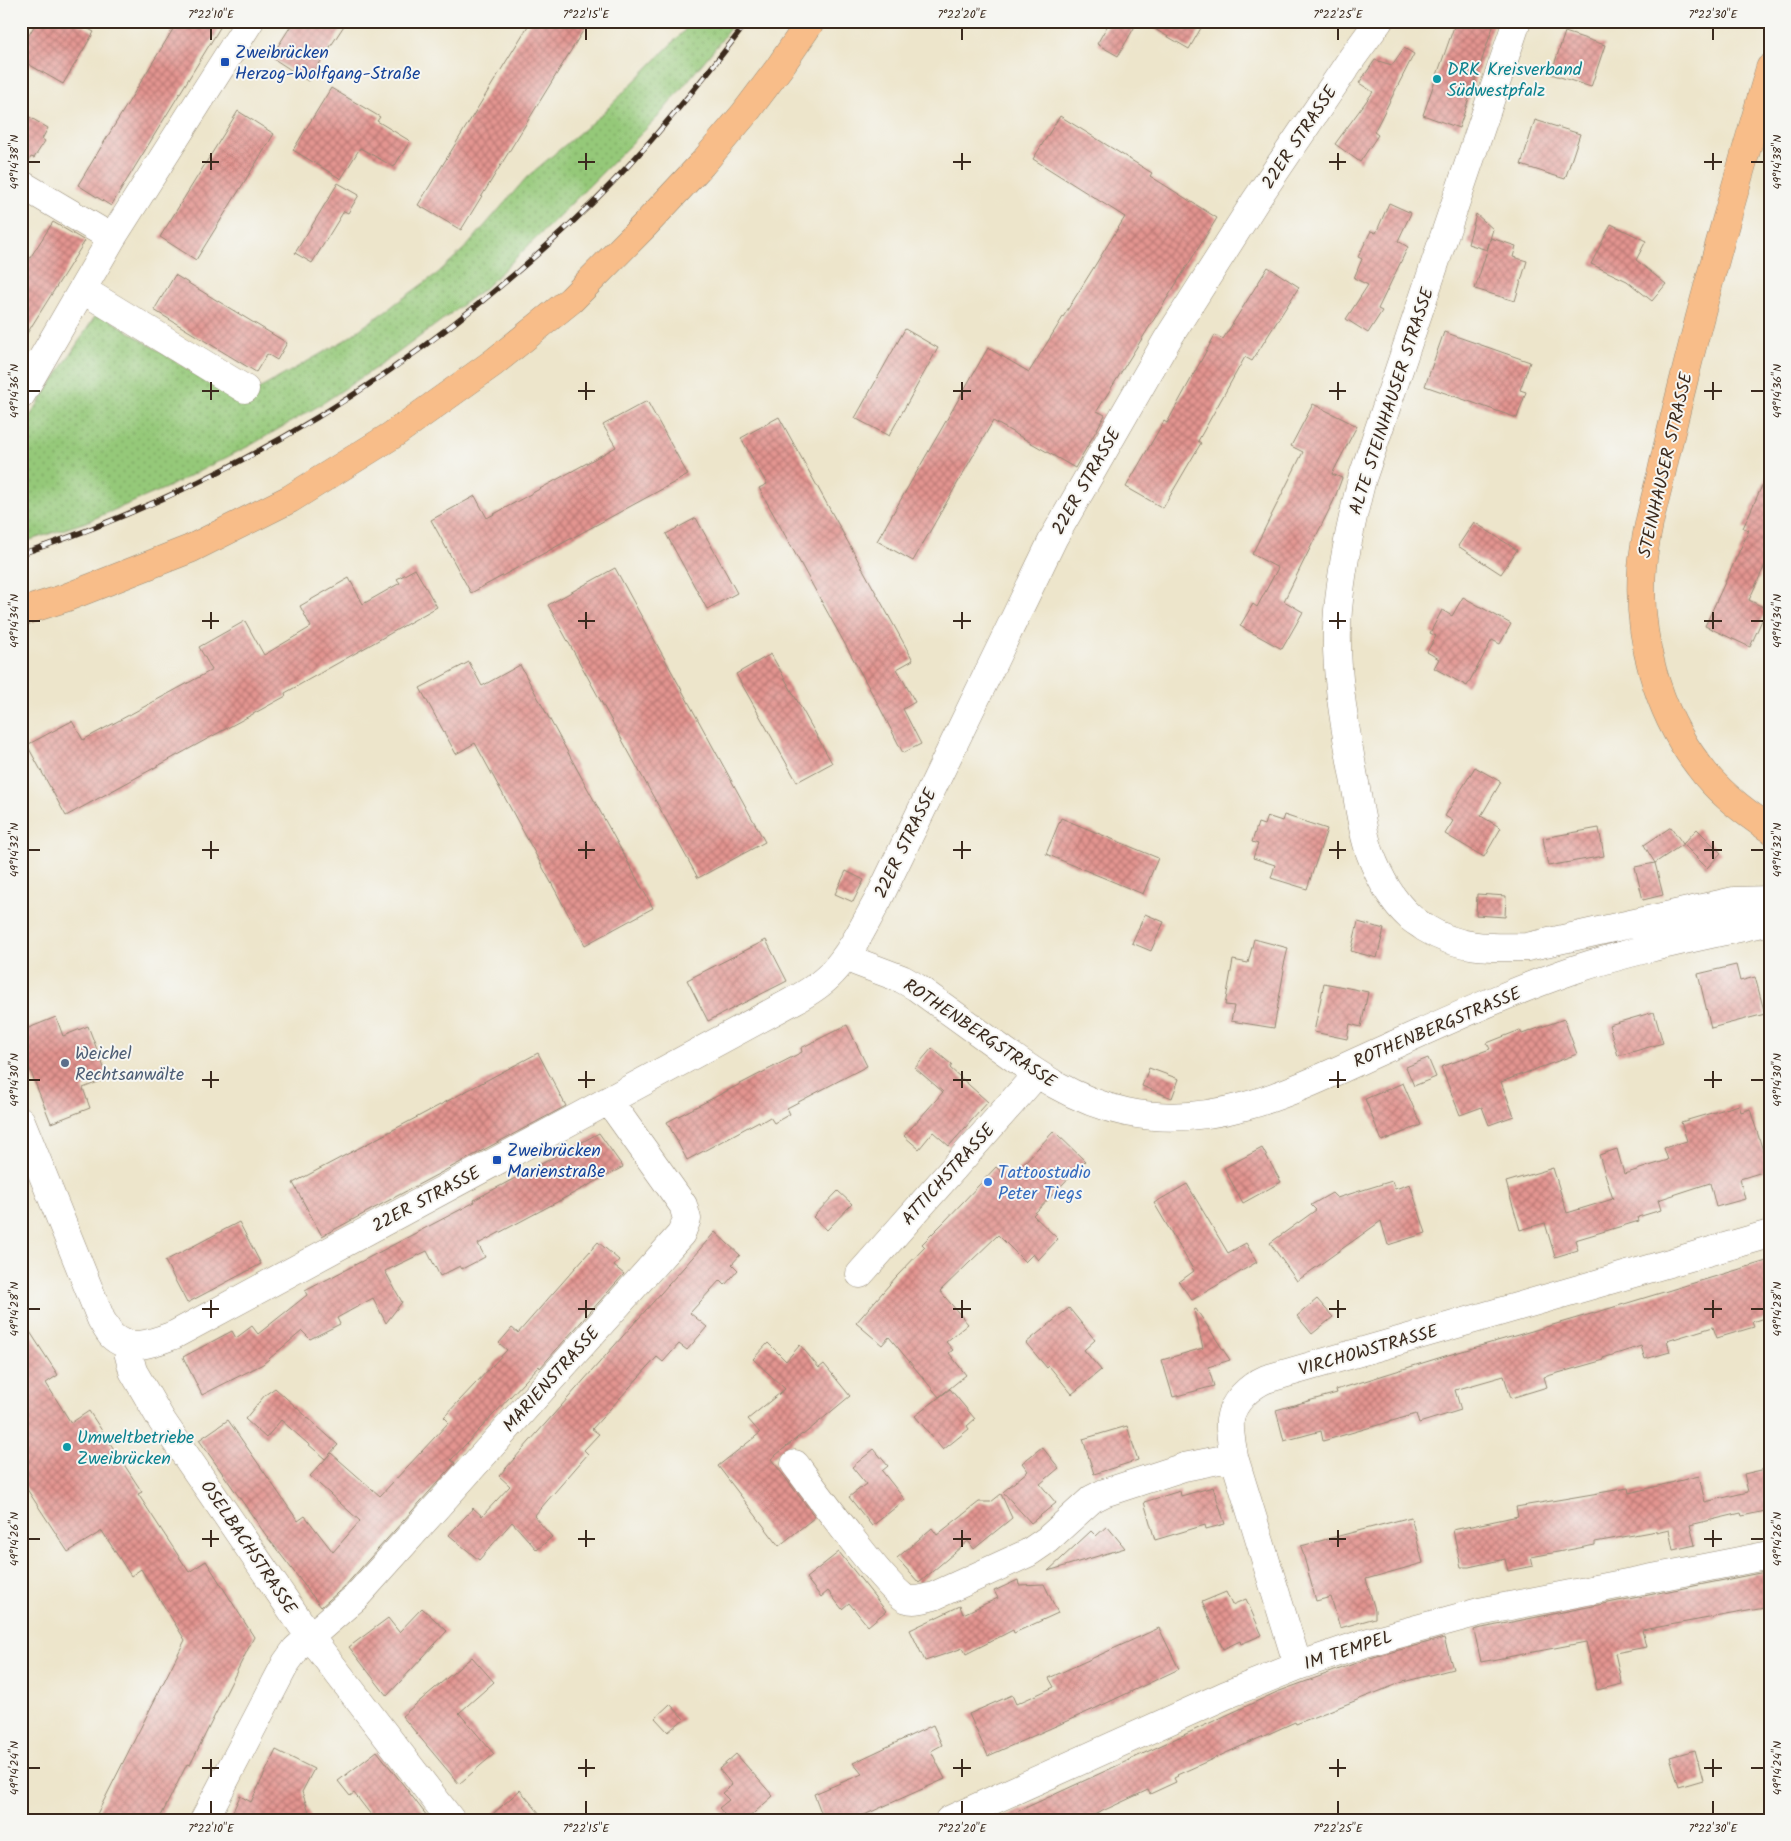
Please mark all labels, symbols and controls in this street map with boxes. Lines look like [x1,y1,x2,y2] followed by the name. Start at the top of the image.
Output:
[188,5,235,24] text: 7°22'10"E
[563,5,610,24] text: 7°22'15"E
[937,5,988,24] text: 7°22'20"E
[1313,5,1364,24] text: 7°22'25"E
[1688,5,1739,24] text: 7°22'30"E
[235,39,420,89] place label: Zweibrücken Herzog-Wolfgang-Straße
[219,56,231,68] marker: Zweibrücken Herzog-Wolfgang-Straße
[1447,56,1583,106] place label: DRK Kreisverband Südwestpfalz
[1431,73,1443,85] marker: DRK Kreisverband Südwestpfalz
[1255,80,1346,195] street label: 22ER STRASSE
[5,135,24,189] text: 49°14'38"N
[1768,135,1787,189] text: 49°14'38"N
[1342,284,1443,519] street label: ALTE STEINHAUSER STRASSE
[5,364,24,418] text: 49°14'36"N
[1768,364,1787,418] text: 49°14'36"N
[1631,369,1702,561] street label: STEINHAUSER STRASSE
[1045,422,1130,541] street label: 22ER STRASSE
[5,594,24,648] text: 49°14'34"N
[1768,594,1787,648] text: 49°14'34"N
[867,783,946,904] street label: 22ER STRASSE
[5,823,24,877] text: 49°14'32"N
[1768,823,1787,877] text: 49°14'32"N
[897,972,1062,1097] street label: ROTHENBERGSTRASSE
[1349,980,1526,1077] street label: ROTHENBERGSTRASSE
[75,1040,184,1090] place label: Weichel Rechtsanwälte
[5,1053,24,1107] text: 49°14'30"N
[1768,1053,1787,1107] text: 49°14'30"N
[59,1057,71,1069] marker: Weichel Rechtsanwälte
[895,1117,1003,1233] street label: ATTICHSTRASSE
[507,1137,605,1187] place label: Zweibrücken Marienstraße
[491,1154,503,1166] marker: Zweibrücken Marienstraße
[367,1159,487,1241] street label: 22ER STRASSE
[998,1159,1091,1209] place label: Tattoostudio Peter Tiegs
[982,1176,994,1188] marker: Tattoostudio Peter Tiegs
[5,1282,24,1336] text: 49°14'28"N
[1768,1282,1787,1336] text: 49°14'28"N
[1295,1318,1442,1385] street label: VIRCHOWSTRASSE
[496,1320,608,1440] street label: MARIENSTRASSE
[77,1424,194,1474] place label: Umweltbetriebe Zweibrücken
[61,1441,73,1453] marker: Umweltbetriebe Zweibrücken
[192,1475,304,1621] street label: OSELBACHSTRASSE
[5,1512,24,1566] text: 49°14'26"N
[1768,1512,1787,1566] text: 49°14'26"N
[1300,1623,1396,1679] street label: IM TEMPEL
[5,1741,24,1795] text: 49°14'24"N
[1768,1741,1787,1795] text: 49°14'24"N
[188,1819,235,1838] text: 7°22'10"E
[563,1819,610,1838] text: 7°22'15"E
[937,1819,988,1838] text: 7°22'20"E
[1313,1819,1364,1838] text: 7°22'25"E
[1688,1819,1739,1838] text: 7°22'30"E

